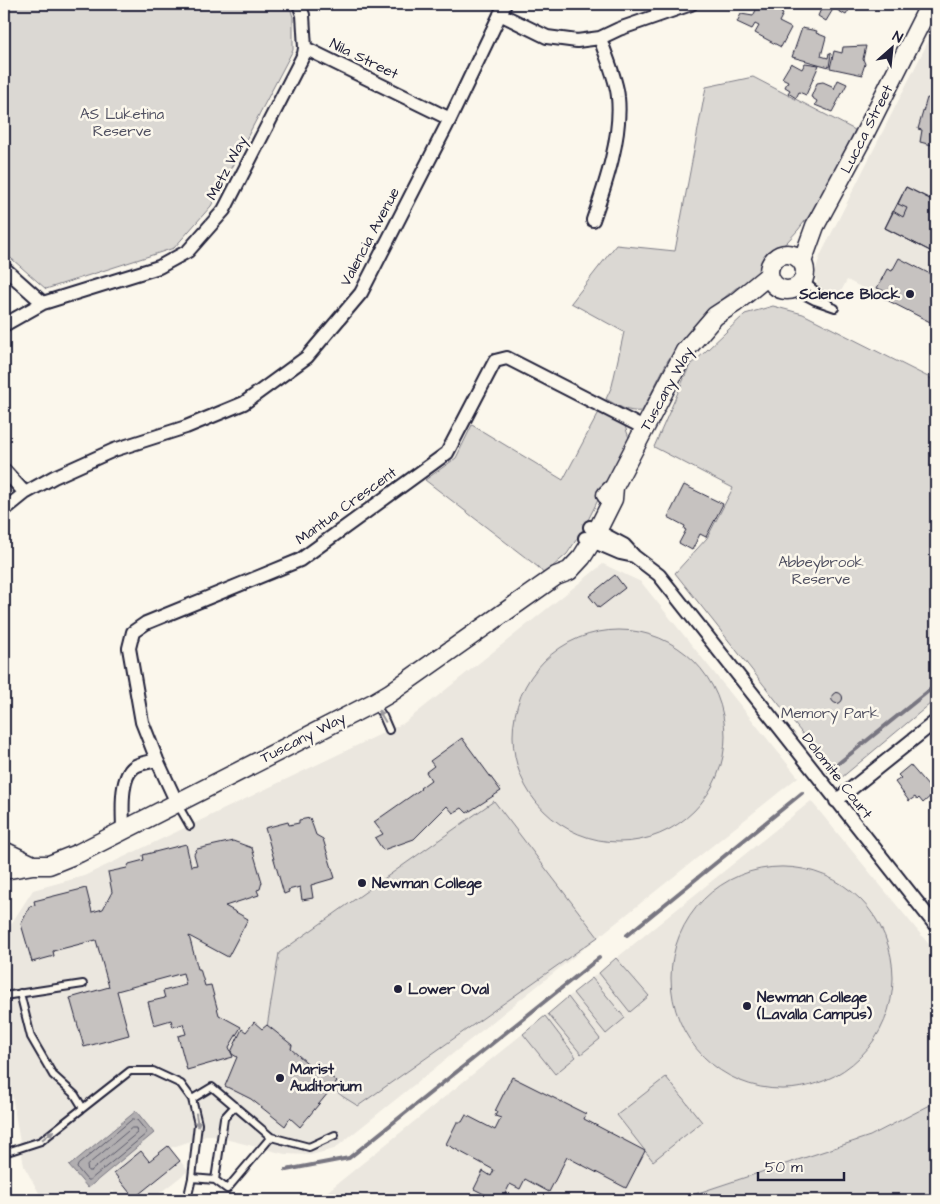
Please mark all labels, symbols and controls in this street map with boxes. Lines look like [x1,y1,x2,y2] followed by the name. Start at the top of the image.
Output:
[868,22,918,72] north arrow
[889,26,906,48] text: N
[326,33,402,85] street label: Nila Street
[836,81,898,177] street label: Lucca Street
[80,104,164,142] park label: AS Luketina Reserve
[201,132,254,204] street label: Metz Way
[335,184,405,290] street label: Valencia Avenue
[798,284,901,305] place label: Science Block
[904,288,916,300] marker: Science Block
[635,343,700,435] street label: Tuscany Way
[291,462,401,550] street label: Mantua Crescent
[778,552,864,590] park label: Abbeybrook Reserve
[781,703,879,725] park label: Memory Park
[257,707,350,769] street label: Tuscany Way
[378,709,386,724] one-way arrow
[797,729,877,823] street label: Dolomite Court
[372,873,482,896] place label: Newman College
[356,877,368,889] marker: Newman College
[408,979,490,1000] place label: Lower Oval
[392,983,404,995] marker: Lower Oval
[756,987,873,1025] place label: Newman College (Lavalla Campus)
[741,1000,753,1012] marker: Newman College (Lavalla Campus)
[290,1059,362,1097] place label: Marist Auditorium
[274,1072,286,1084] marker: Marist Auditorium
[193,1112,201,1128] one-way arrow
[42,1129,55,1140] one-way arrow
[758,1149,844,1181] scale bar
[765,1157,803,1178] text: 50 m

